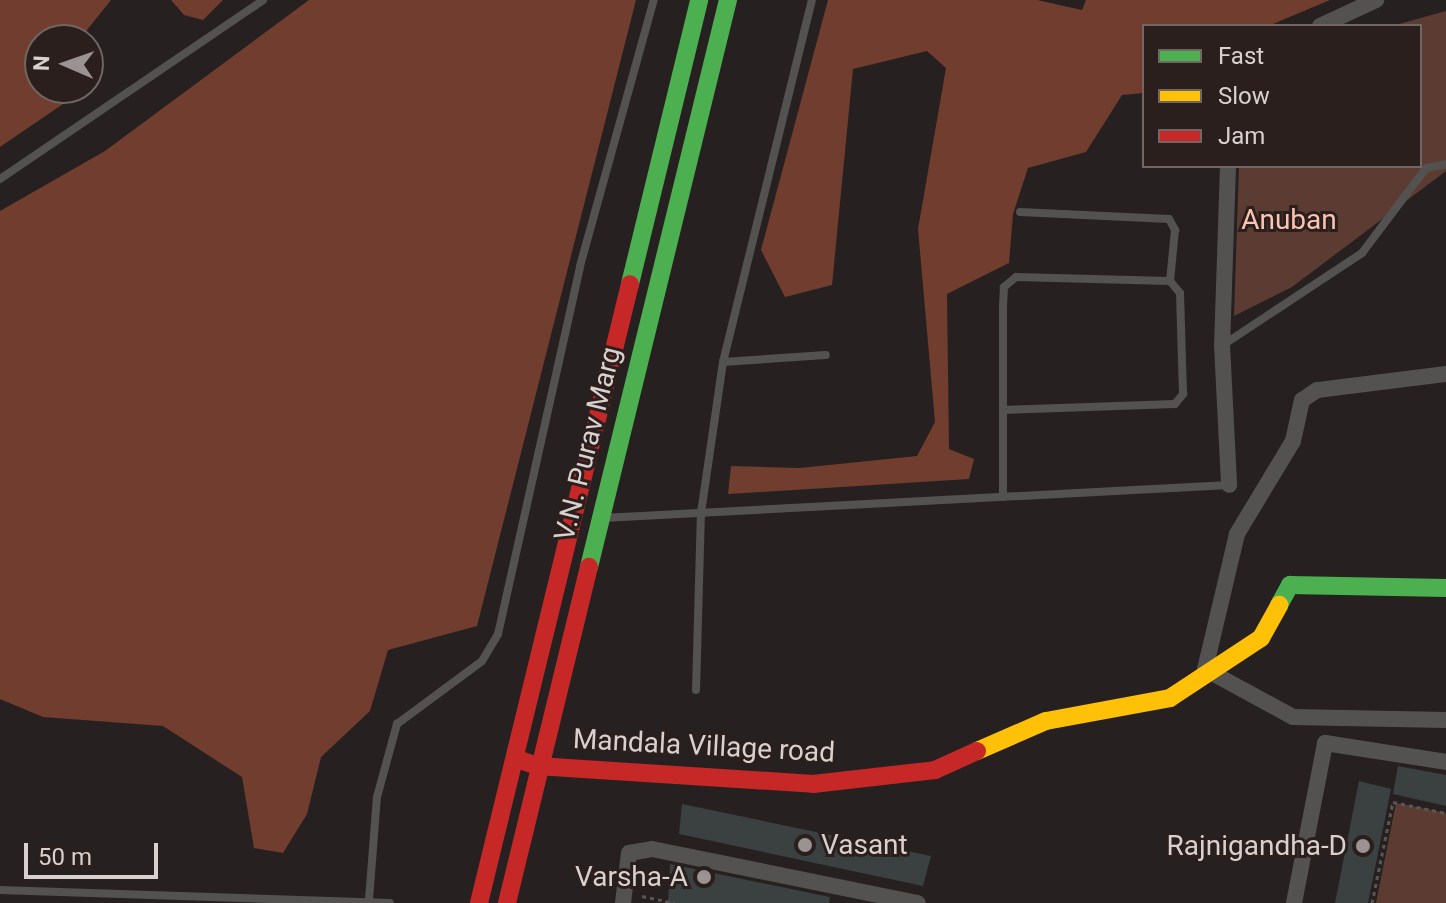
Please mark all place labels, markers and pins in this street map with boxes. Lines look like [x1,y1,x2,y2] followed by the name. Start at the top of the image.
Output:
[821,828,908,862] place label: Vasant
[1167,829,1347,863] place label: Rajnigandha-D
[796,836,814,854] marker: Vasant
[1354,837,1372,855] marker: Rajnigandha-D
[575,860,688,894] place label: Varsha-A
[695,868,713,886] marker: Varsha-A

